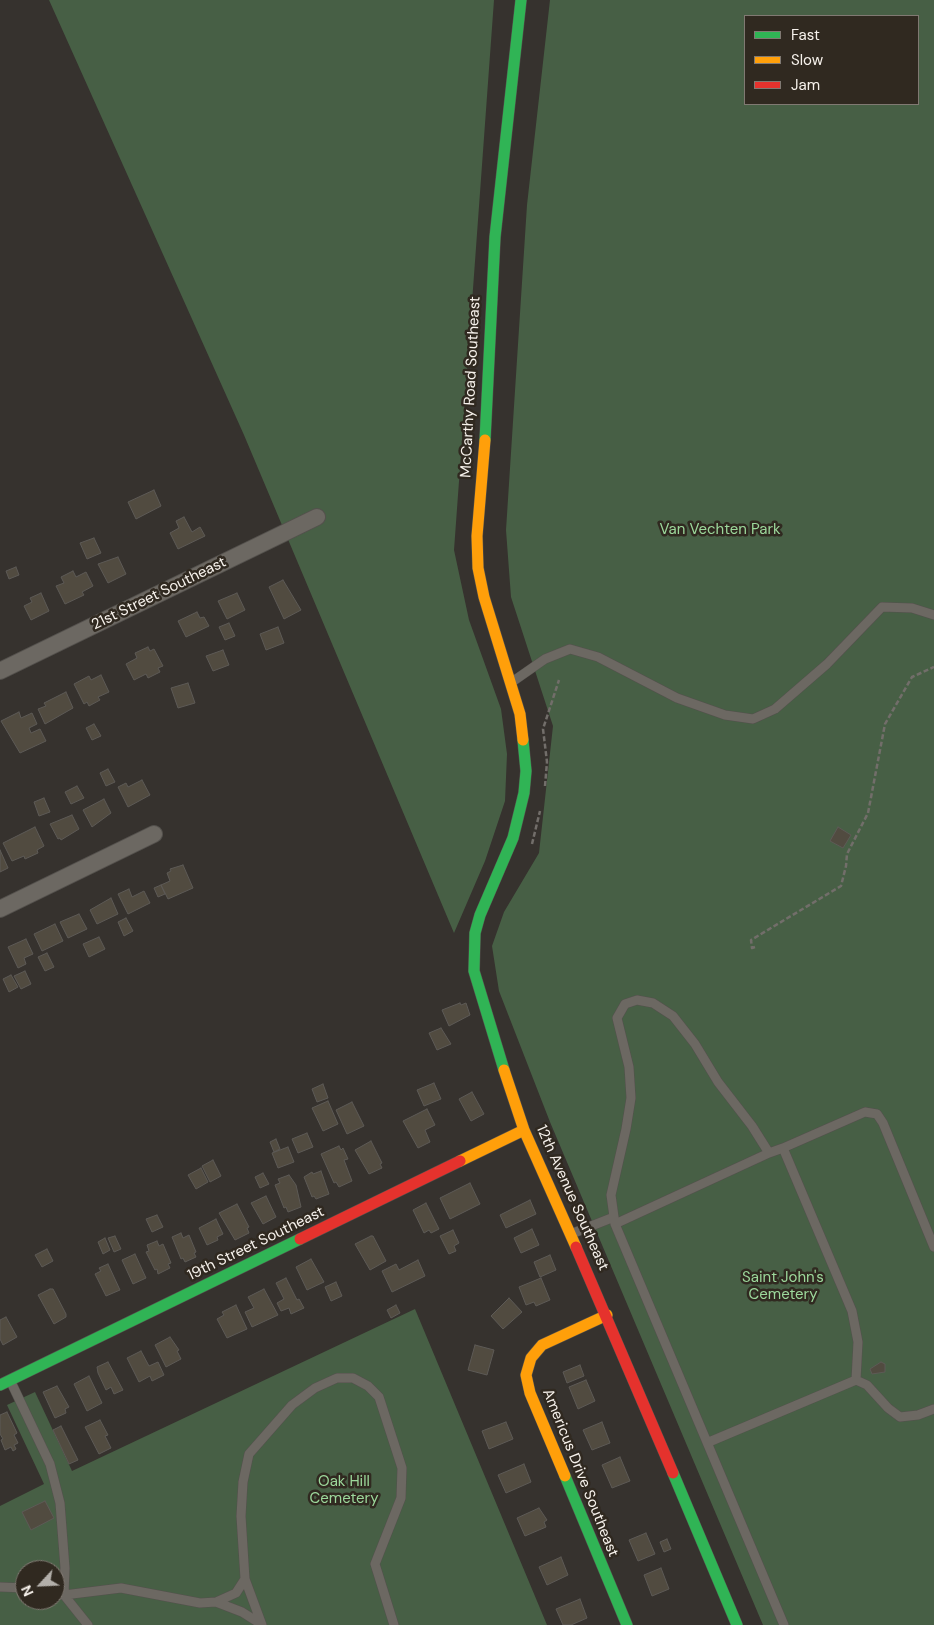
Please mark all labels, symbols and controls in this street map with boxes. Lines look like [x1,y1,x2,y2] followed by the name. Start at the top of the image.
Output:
[744,15,919,105] legend
[791,25,820,45] text: Fast
[791,50,823,70] text: Slow
[791,75,820,95] text: Jam
[457,296,485,478] street label: McCarthy Road Southeast
[659,521,781,539] park label: Van Vechten Park
[89,554,229,634] street label: 21st Street Southeast
[532,1123,612,1273] street label: 12th Avenue Southeast
[185,1203,327,1285] street label: 19th Street Southeast
[742,1269,824,1304] park label: Saint John's Cemetery
[538,1386,622,1560] street label: Americus Drive Southeast
[310,1473,378,1508] park label: Oak Hill Cemetery
[15,1560,65,1610] north arrow
[17,1582,38,1599] text: N

